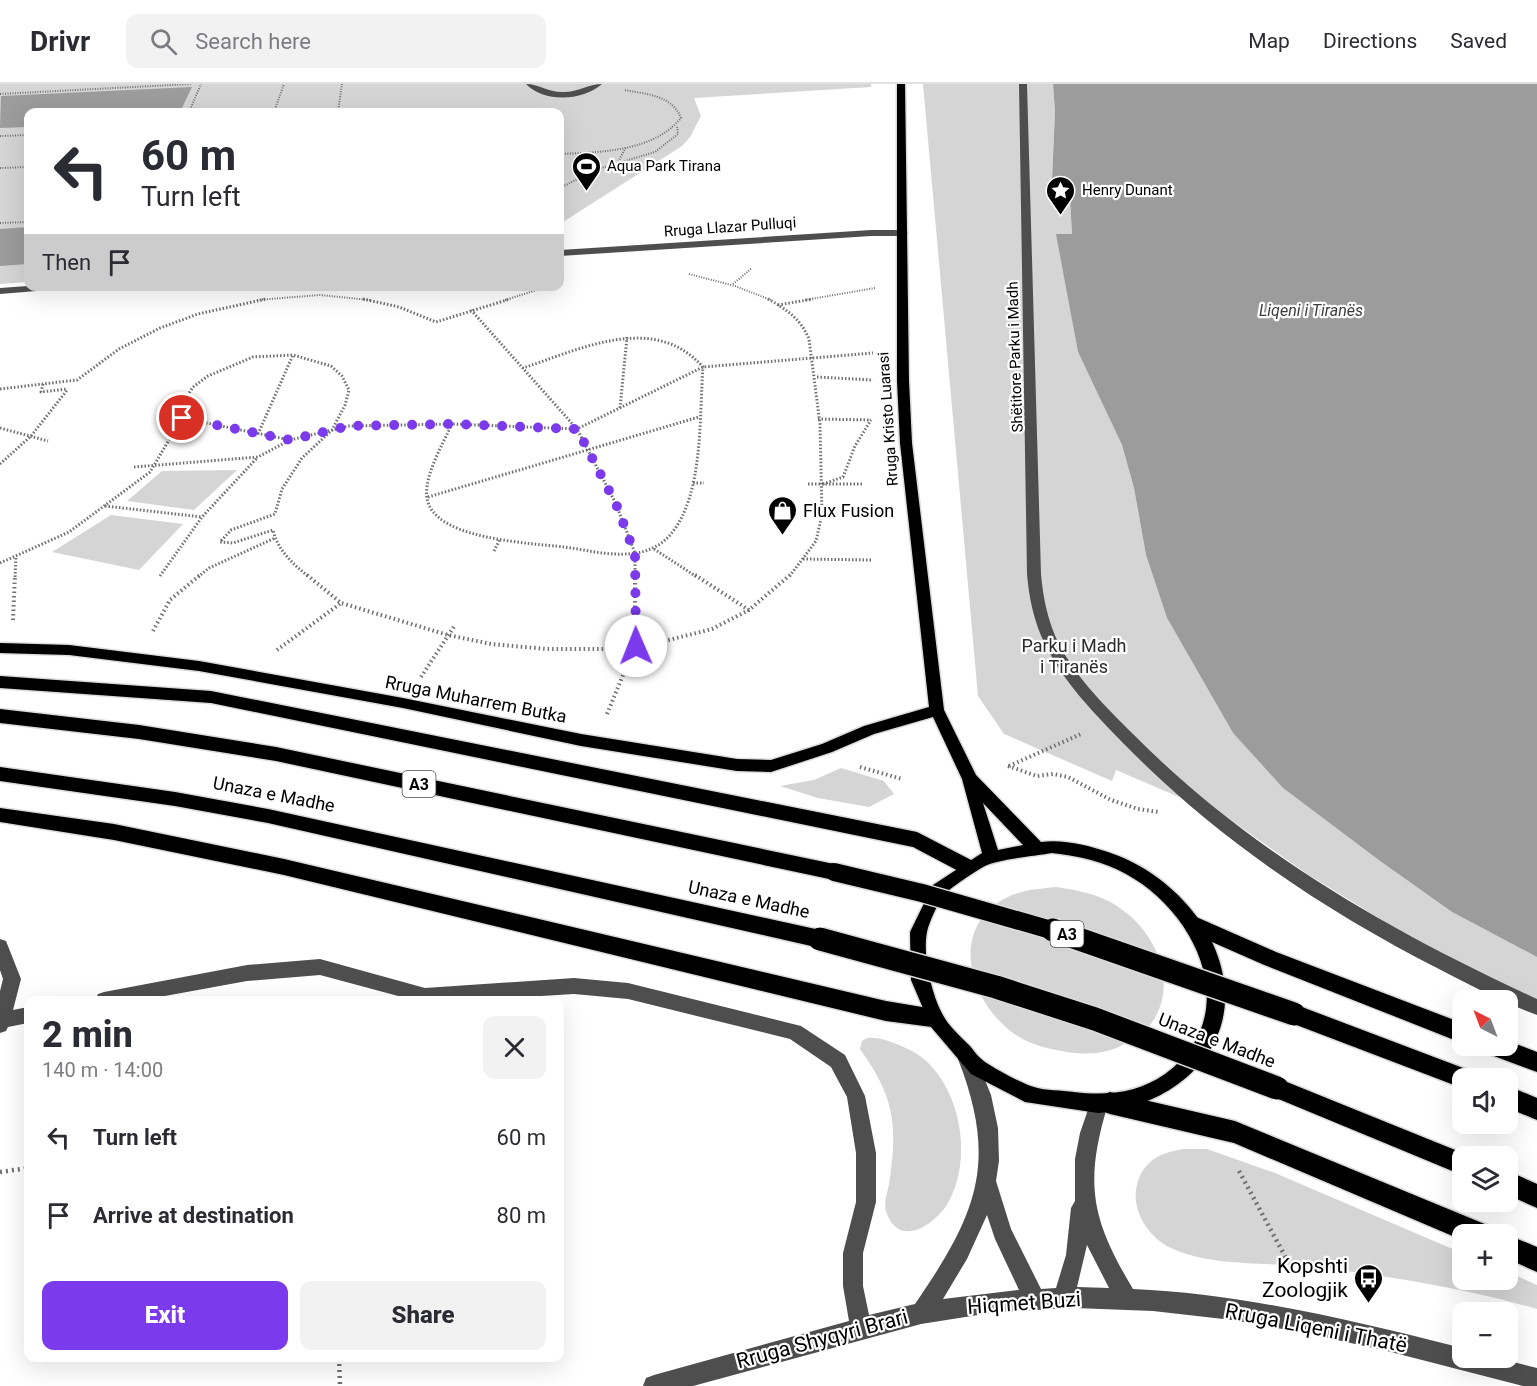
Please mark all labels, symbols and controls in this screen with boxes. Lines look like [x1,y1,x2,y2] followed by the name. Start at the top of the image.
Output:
[126,14,546,68] search box
[30,25,90,58] text: Drivr
[147,25,180,58] icon: search
[195,29,311,54] text: Search here
[1248,29,1290,53] text: Map
[1323,29,1417,53] text: Directions
[1450,29,1507,53] text: Saved
[141,131,236,180] text: 60 m
[42,132,120,210] icon: left
[570,150,602,192] sports icon: Aqua Park Tirana
[607,157,721,175] place label: Aqua Park Tirana
[1045,174,1077,216] place icon: Henry Dunant
[141,181,241,213] text: Turn left
[1082,181,1173,199] place label: Henry Dunant
[663,213,797,241] street label: Rruga Llazar Pulluqi
[103,246,136,279] icon: arrive
[42,250,91,275] text: Then
[1003,281,1027,433] street label: Shëtitore Parku i Madh
[1259,301,1363,320] water label: Liqeni i Tiranës
[874,351,902,487] street label: Rruga Kristo Luarasi
[156,392,207,443] pin
[165,401,198,434] icon: arrive
[766,494,798,536] shop icon: Flux Fusion
[803,500,894,521] place label: Flux Fusion
[604,614,668,678] position arrow
[1021,635,1127,677] park label: Parku i Madh i Tiranës
[383,671,569,727] street label: Rruga Muharrem Butka
[402,771,436,797] road number: A3
[211,772,337,816] street label: Unaza e Madhe
[686,876,812,922] street label: Unaza e Madhe
[1050,921,1084,947] road number: A3
[1452,990,1518,1056] north arrow
[1452,990,1518,1368] map controls
[1155,1008,1279,1072] street label: Unaza e Madhe
[42,1014,133,1056] text: 2 min
[483,1016,546,1079] button: close
[42,1058,163,1082] text: 140 m · 14:00
[1452,1068,1518,1134] button: sound
[42,1121,75,1154] icon: left
[93,1125,177,1150] text: Turn left
[497,1125,546,1150] text: 60 m
[1452,1146,1518,1212] button: layers
[42,1199,75,1232] icon: arrive
[93,1203,294,1228] text: Arrive at destination
[497,1203,546,1228] text: 80 m
[1452,1224,1518,1290] button: +
[1262,1254,1348,1302] place label: Kopshti Zoologjik
[1353,1262,1385,1304] bus stop icon: Kopshti Zoologjik
[42,1281,288,1350] button: Exit
[300,1281,546,1350] button: Share
[966,1287,1082,1319] street label: Hiqmet Buzi
[1223,1299,1409,1357] street label: Rruga Liqeni i Thatë
[1452,1302,1518,1368] button: −
[734,1305,910,1373] street label: Rruga Shyqyri Brari

